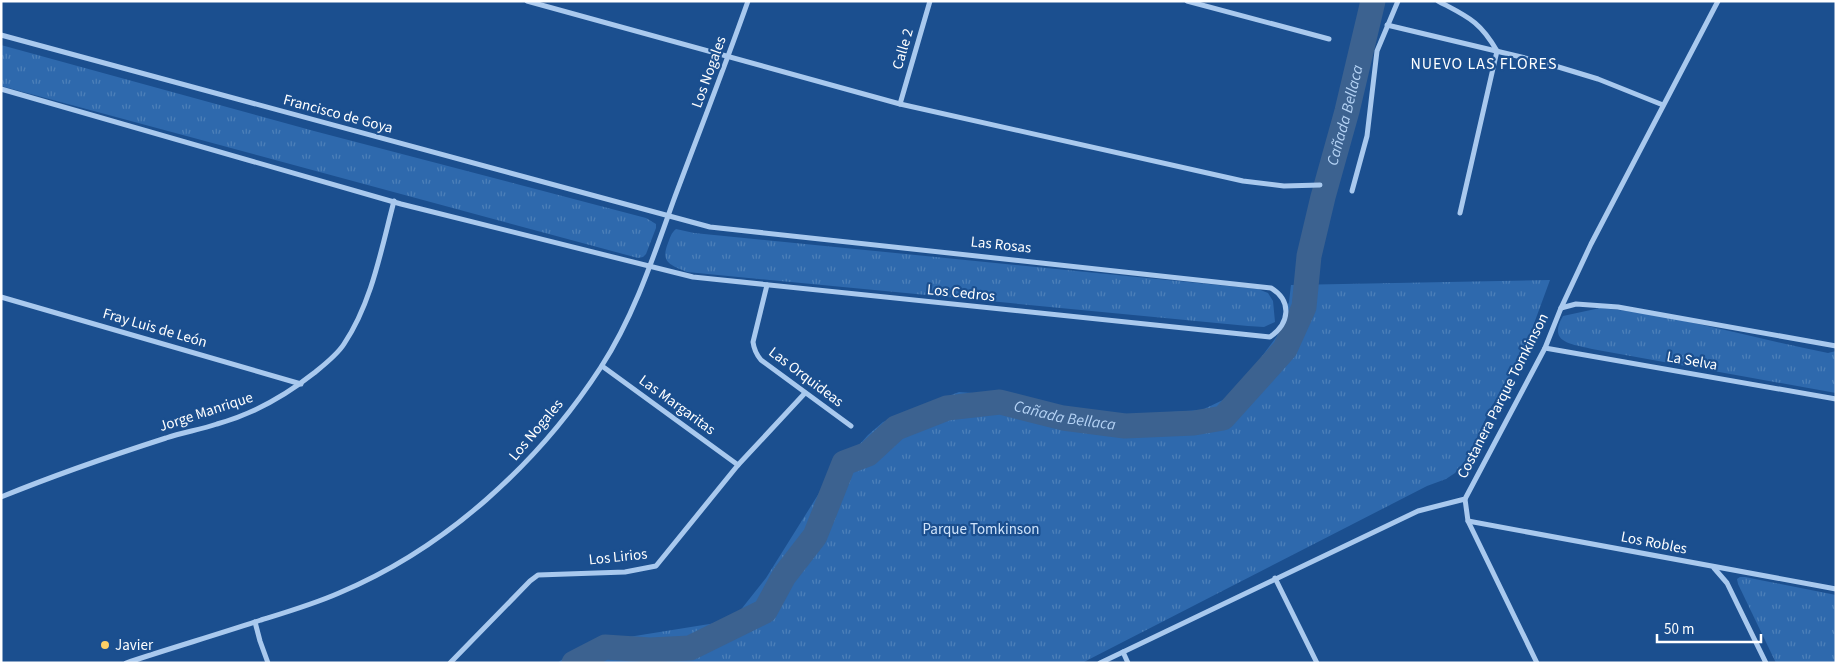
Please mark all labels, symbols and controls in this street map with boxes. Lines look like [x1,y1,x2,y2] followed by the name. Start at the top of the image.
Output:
[887,26,919,72] street label: Calle 2
[686,33,732,111] street label: Los Nogales
[1410,53,1558,75] district label: NUEVO LAS FLORES
[1321,62,1369,168] water label: Cañada Bellaca
[281,89,395,139] street label: Francisco de Goya
[970,231,1032,259] street label: Las Rosas
[926,279,996,307] street label: Los Cedros
[100,303,210,353] street label: Fray Luis de León
[1452,310,1554,482] street label: Costanera Parque Tomkinson
[764,342,848,412] street label: Las Orquideas
[1665,346,1719,376] street label: La Selva
[634,370,720,440] street label: Las Margaritas
[156,387,256,437] street label: Jorge Manrique
[504,395,568,465] street label: Los Nogales
[1012,395,1117,436] water label: Cañada Bellaca
[923,519,1039,540] park label: Parque Tomkinson
[1619,526,1689,560] street label: Los Robles
[588,543,648,571] street label: Los Lirios
[1657,612,1761,644] scale bar
[1664,619,1694,640] text: 50 m
[115,635,154,656] place label: Javier
[99,639,111,651] marker: Javier

